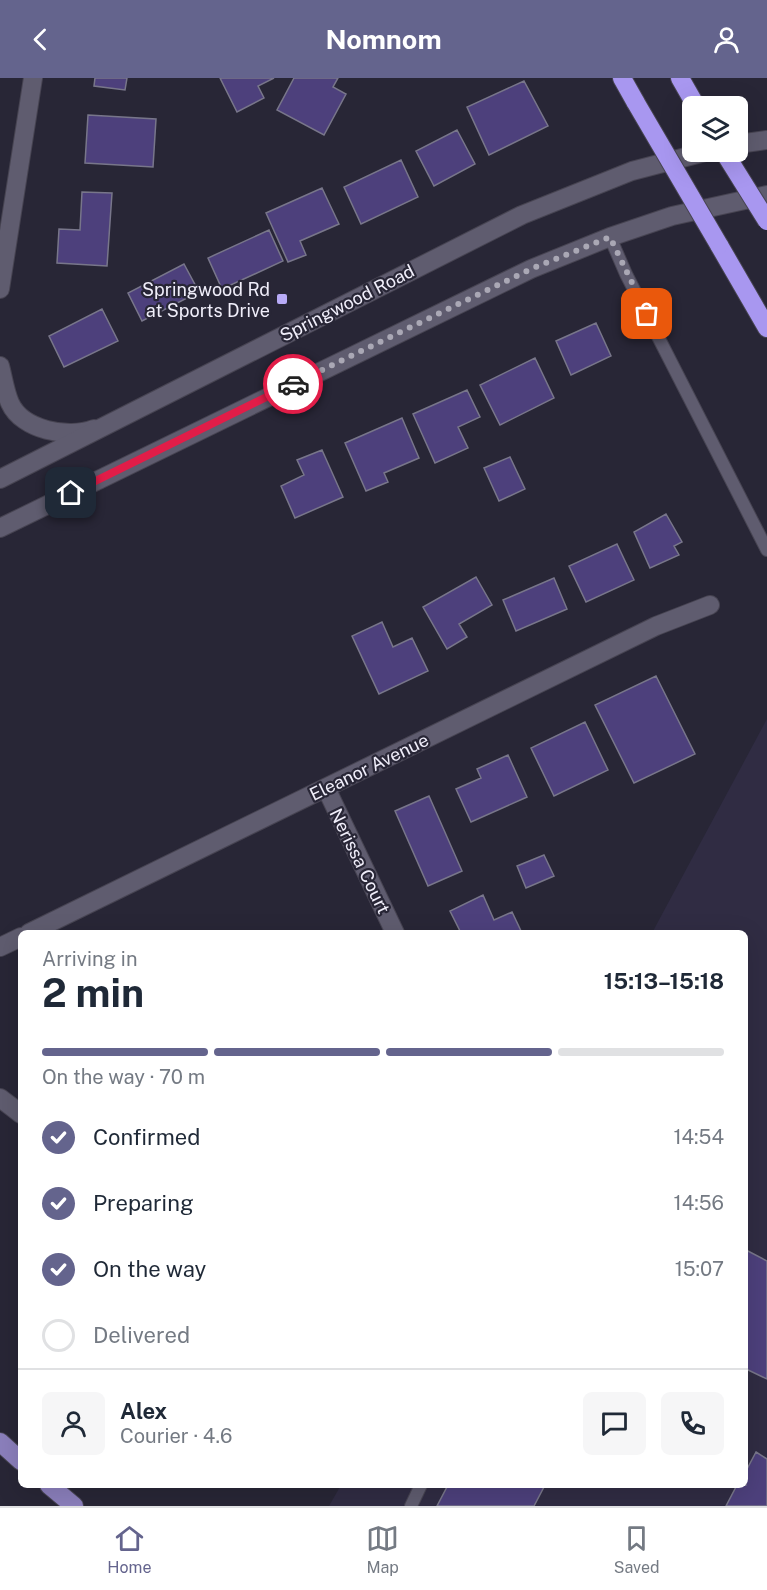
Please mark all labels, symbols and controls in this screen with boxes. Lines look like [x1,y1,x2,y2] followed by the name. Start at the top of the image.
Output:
[24,23,57,56] icon: back
[325,23,442,55] text: Nomnom
[710,23,743,56] icon: person
[682,96,748,162] map controls
[682,96,748,162] button: layers
[276,260,418,346] street label: Springwood Road
[142,279,270,321] place label: Springwood Rd at Sports Drive
[621,288,672,339] pin
[275,292,289,306] marker: Springwood Rd at Sports Drive
[630,297,663,330] icon: bag
[263,354,323,414] courier
[277,368,310,401] icon: car
[45,467,96,518] pin
[54,476,87,509] icon: home
[306,729,432,805] street label: Eleanor Avenue
[325,805,395,917] street label: Nerissa Court
[42,947,137,971] text: Arriving in
[604,968,724,994] text: 15:13–15:18
[42,970,144,1016] text: 2 min
[42,1065,205,1089] text: On the way · 70 m
[42,1121,75,1154] icon: check
[93,1124,200,1150] text: Confirmed
[673,1125,724,1149] text: 14:54
[42,1187,75,1220] icon: check
[93,1190,194,1216] text: Preparing
[674,1191,724,1215] text: 14:56
[42,1253,75,1286] icon: check
[93,1256,206,1282] text: On the way
[675,1257,724,1281] text: 15:07
[93,1322,190,1348] text: Delivered
[42,1392,105,1455] button: person
[583,1392,646,1455] button: chat
[661,1392,724,1455] button: phone
[120,1398,167,1424] text: Alex
[120,1424,232,1448] text: Courier · 4.6
[107,1522,151,1577] tab: Home
[366,1522,399,1577] tab: Map
[614,1522,660,1577] tab: Saved

